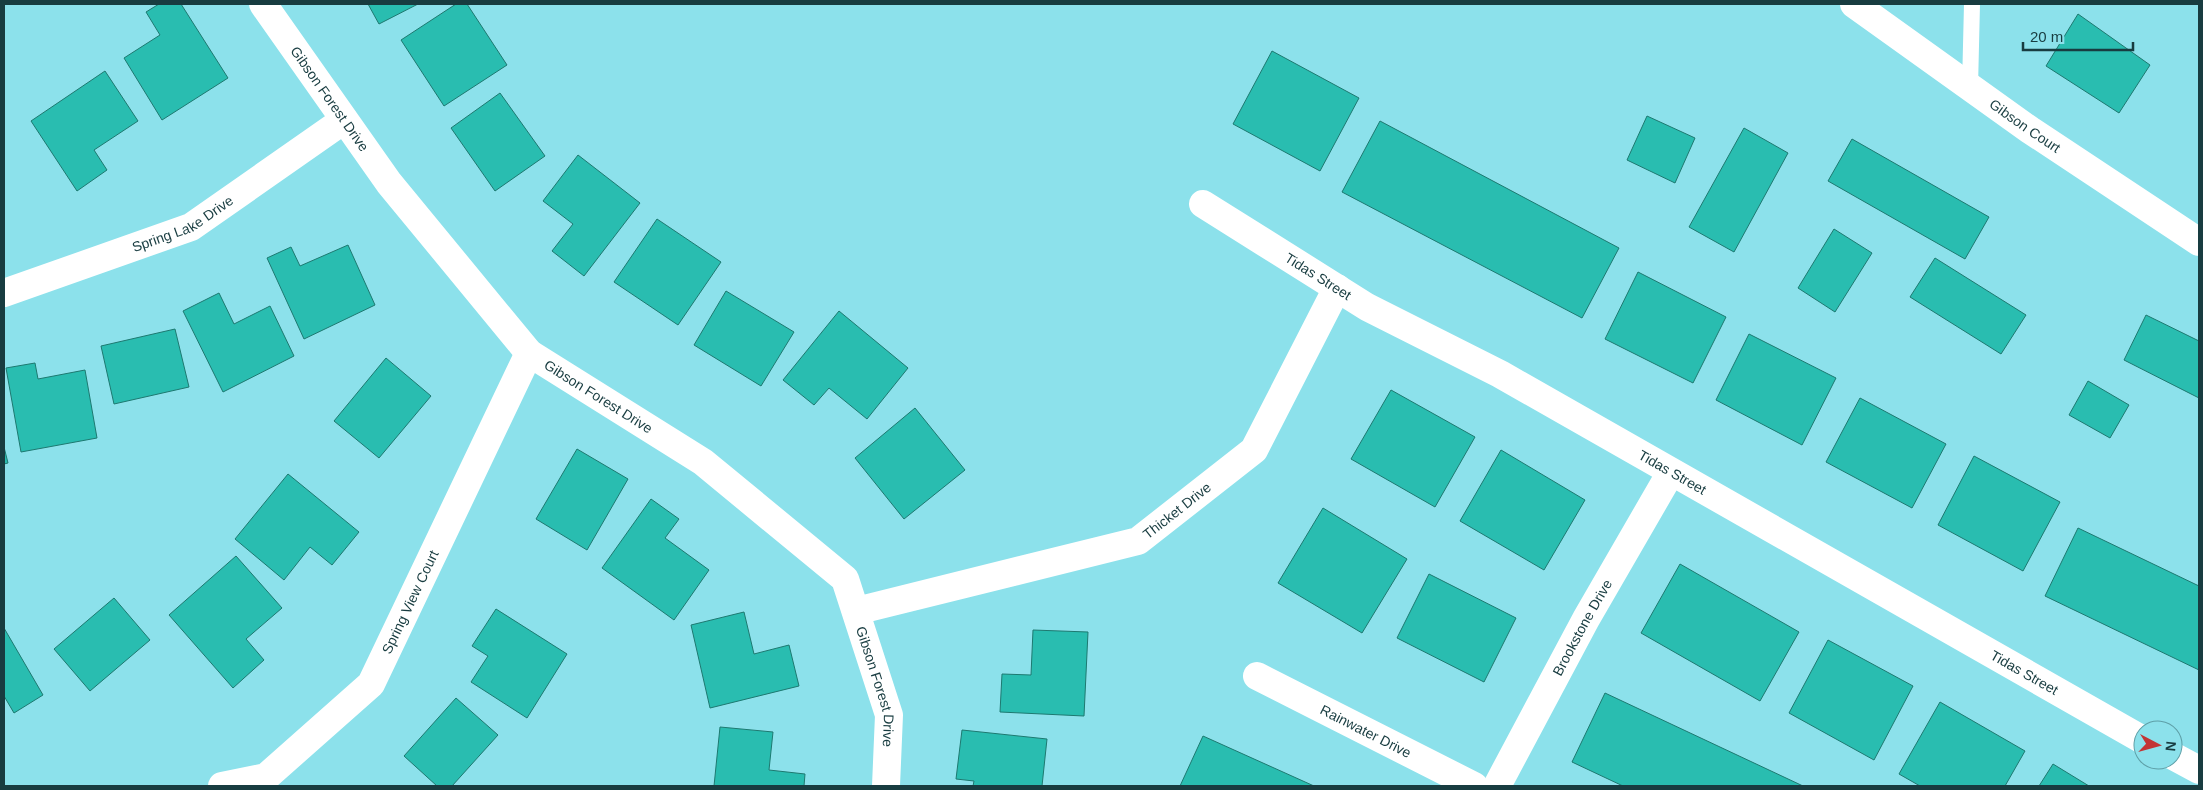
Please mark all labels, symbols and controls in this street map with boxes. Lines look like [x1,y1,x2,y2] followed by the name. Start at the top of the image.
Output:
[2023,20,2133,52] scale bar
[2030,28,2063,45] text: 20 m
[287,43,372,155] street label: Gibson Forest Drive
[1987,96,2064,156] street label: Gibson Court
[130,192,236,255] street label: Spring Lake Drive
[1282,250,1354,303] street label: Tidas Street
[541,357,656,436] street label: Gibson Forest Drive
[1636,447,1709,498] street label: Tidas Street
[1140,479,1214,542] street label: Thicket Drive
[379,548,442,656] street label: Spring View Court
[1549,576,1615,678] street label: Brookstone Drive
[853,624,897,747] street label: Gibson Forest Drive
[1988,647,2061,698] street label: Tidas Street
[1318,701,1414,761] street label: Rainwater Drive
[2133,720,2183,770] north arrow
[2162,740,2179,752] text: N

